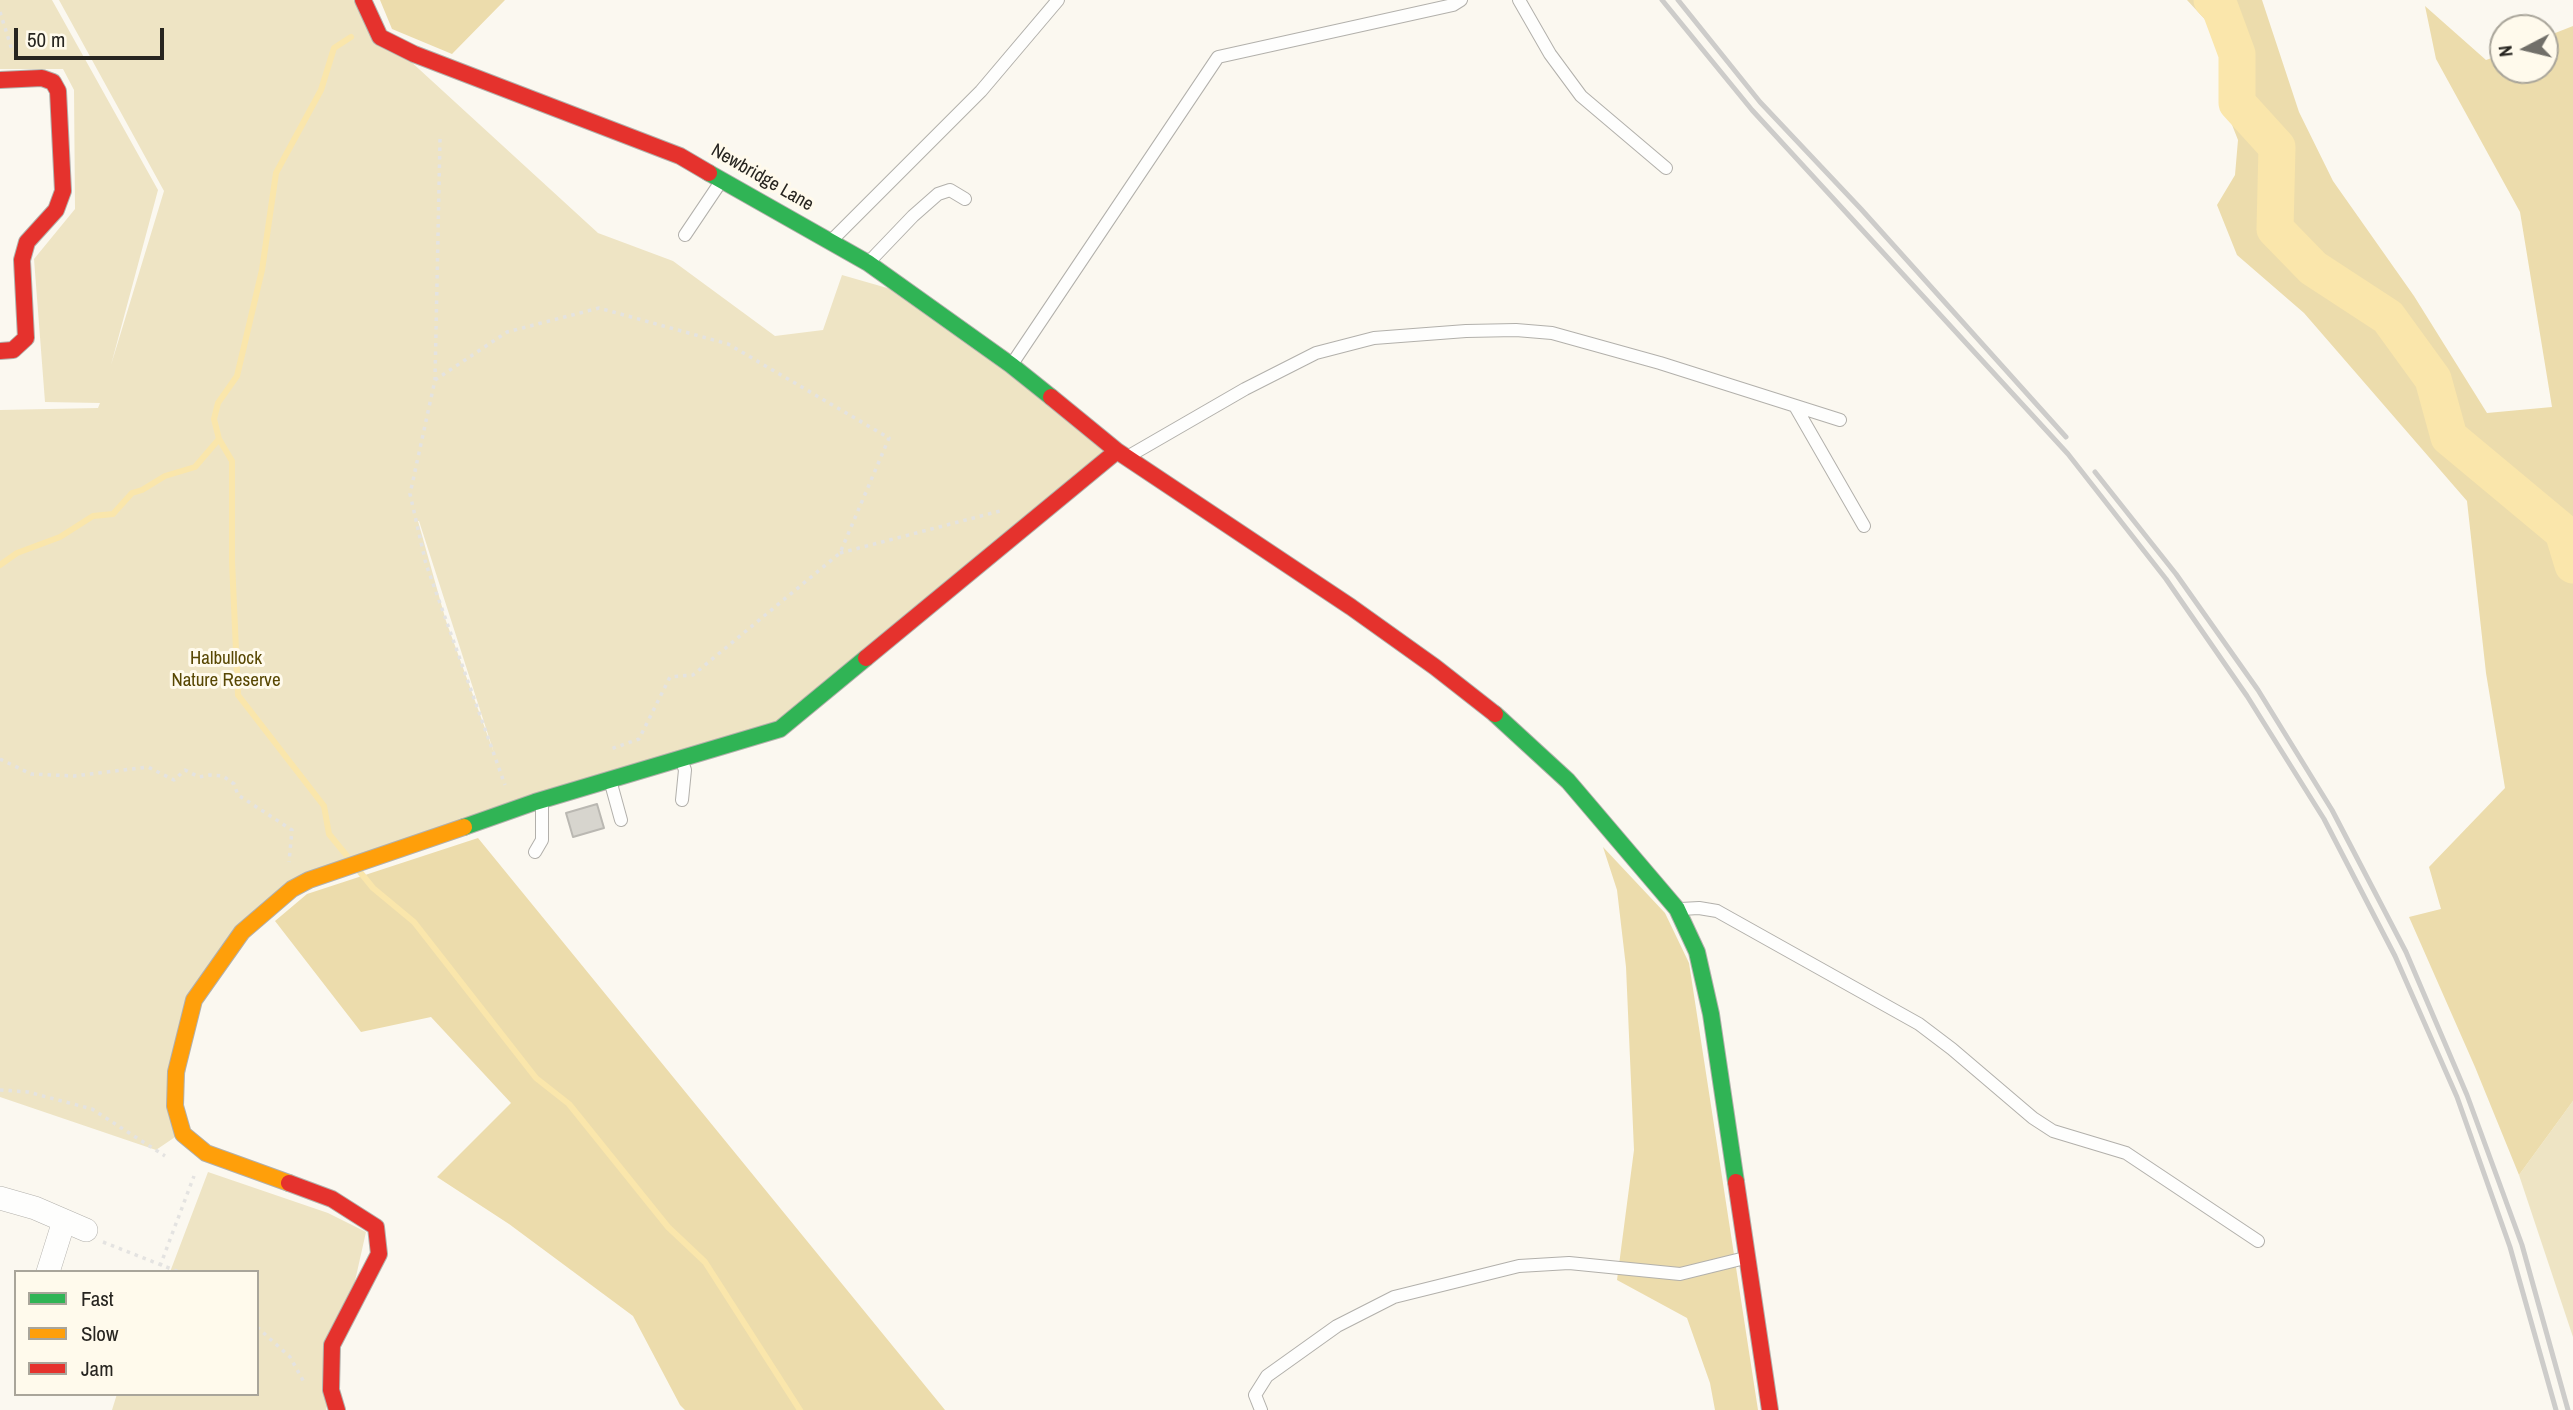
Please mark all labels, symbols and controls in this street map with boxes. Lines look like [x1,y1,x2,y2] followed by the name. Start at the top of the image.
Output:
[18,14,168,58] scale bar
[2489,14,2559,84] north arrow
[27,25,65,54] text: 50 m
[2492,44,2519,58] text: N
[707,140,817,216] street label: Newbridge Lane
[171,648,281,692] park label: Halbullock Nature Reserve
[14,1270,259,1396] legend
[81,1284,114,1313] text: Fast
[81,1319,118,1348] text: Slow
[81,1354,114,1383] text: Jam

